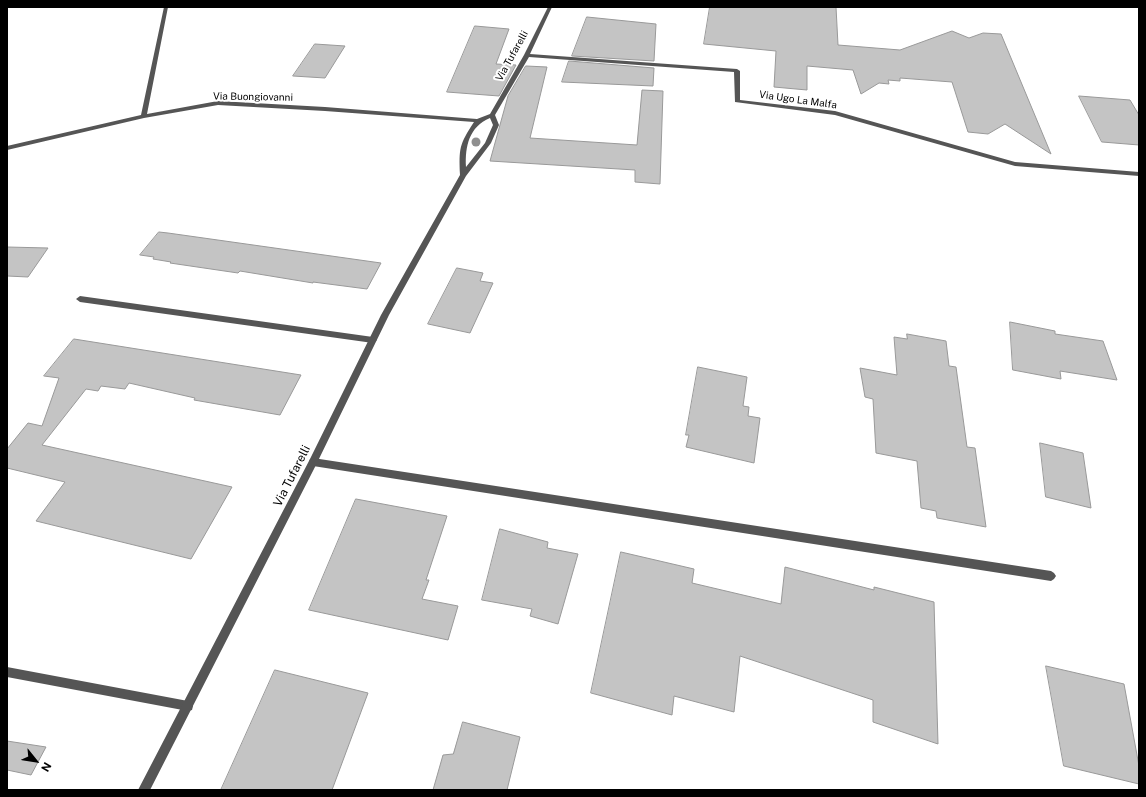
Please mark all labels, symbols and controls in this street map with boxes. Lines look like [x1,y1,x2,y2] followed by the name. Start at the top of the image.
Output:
[493,29,531,83] street label: Via Tufarelli
[758,89,838,111] street label: Via Ugo La Malfa
[213,90,293,104] street label: Via Buongiovanni
[270,443,314,509] street label: Via Tufarelli
[16,741,56,781] north arrow
[39,760,54,774] text: N

